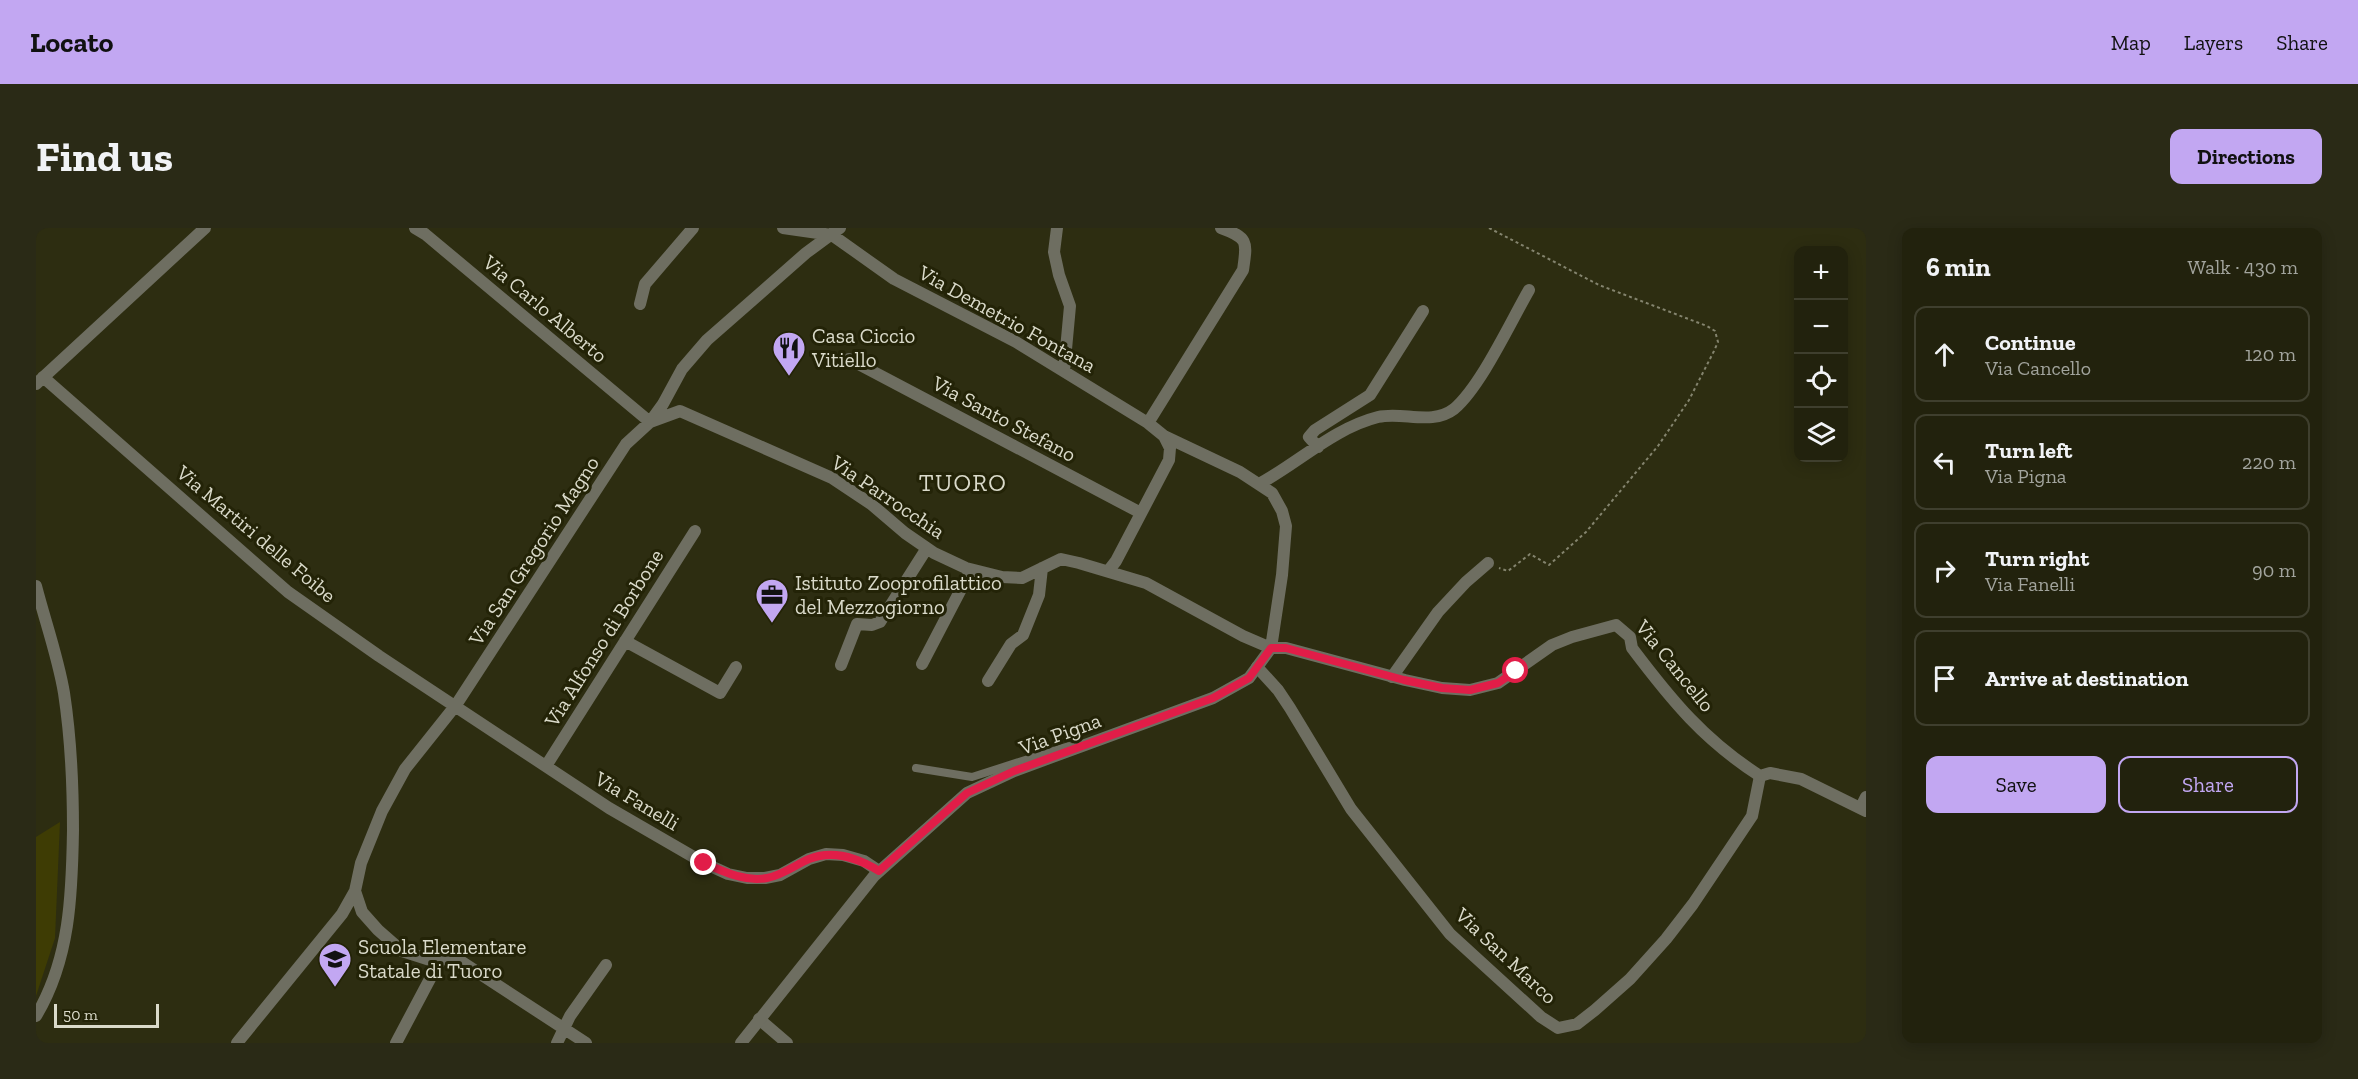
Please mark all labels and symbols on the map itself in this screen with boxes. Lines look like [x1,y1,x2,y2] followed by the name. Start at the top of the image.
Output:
[477,249,613,368] street label: Via Carlo Alberto
[913,259,1100,378] street label: Via Demetrio Fontana
[811,323,915,372] place label: Casa Ciccio Vitiello
[771,330,807,377] restaurant icon: Casa Ciccio Vitiello
[927,370,1080,467] street label: Via Santo Stefano
[826,449,950,544] street label: Via Parrocchia
[462,451,604,651] street label: Via San Gregorio Magno
[171,459,341,608] street label: Via Martiri delle Foibe
[919,468,1007,497] district label: TUORO
[538,544,669,732] street label: Via Alfonso di Borbone
[795,570,1002,619] place label: Istituto Zooprofilattico del Mezzogiorno
[754,577,790,624] office icon: Istituto Zooprofilattico del Mezzogiorno
[1630,614,1720,717] street label: Via Cancello
[1502,657,1528,683] route start
[1014,707,1104,760] street label: Via Pigna
[589,765,684,836] street label: Via Fanelli
[690,849,716,875] route end
[1450,902,1562,1009] street label: Via San Marco
[358,934,527,983] place label: Scuola Elementare Statale di Tuoro
[317,941,353,988] school or university icon: Scuola Elementare Statale di Tuoro
[54,1001,159,1028] scale bar

